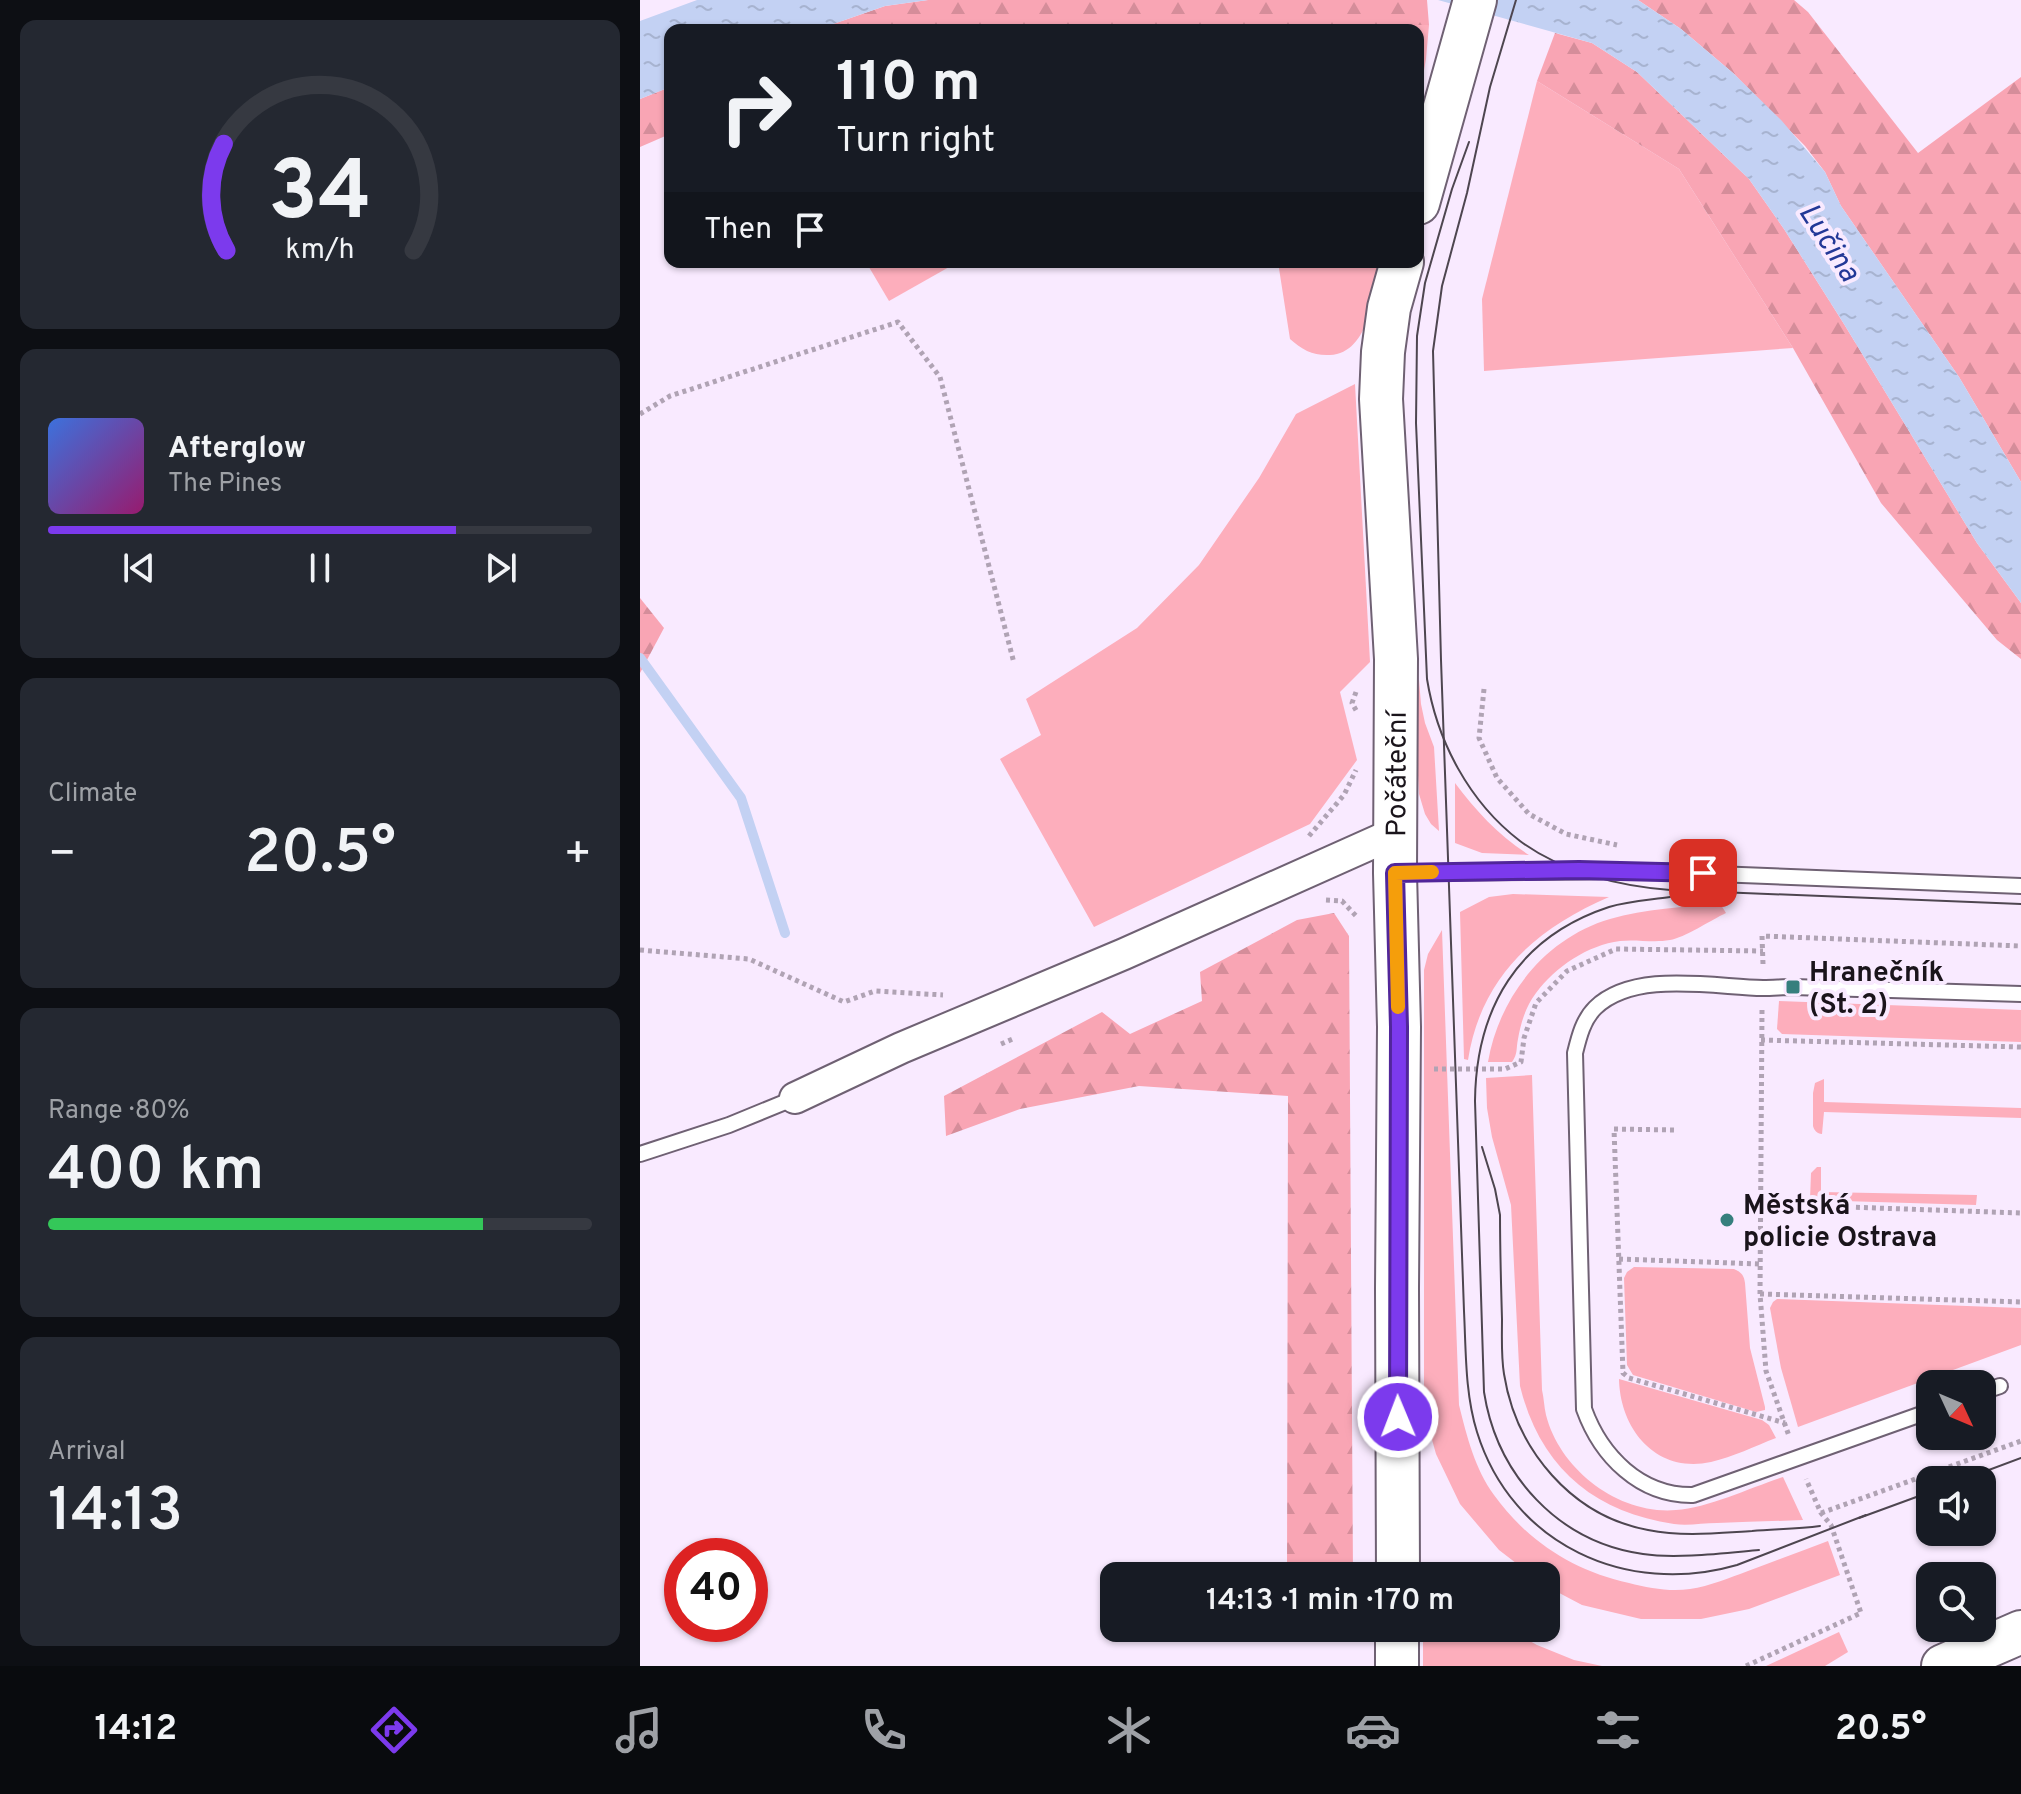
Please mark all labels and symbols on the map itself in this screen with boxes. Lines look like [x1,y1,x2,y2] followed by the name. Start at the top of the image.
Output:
[1789,197,1867,290] water label: Lučina
[1380,708,1417,837] street label: Počáteční
[1669,839,1737,907] pin
[1809,956,1944,1024] place label: Hranečník (St. 2)
[1784,978,1802,996] marker: Hranečník (St. 2)
[1743,1189,1937,1257] place label: Městská policie Ostrava
[1718,1211,1736,1229] marker: Městská policie Ostrava
[1916,1370,1996,1450] north arrow
[1356,1375,1440,1459] position arrow
[664,1538,768,1642] speed limit sign: 40

